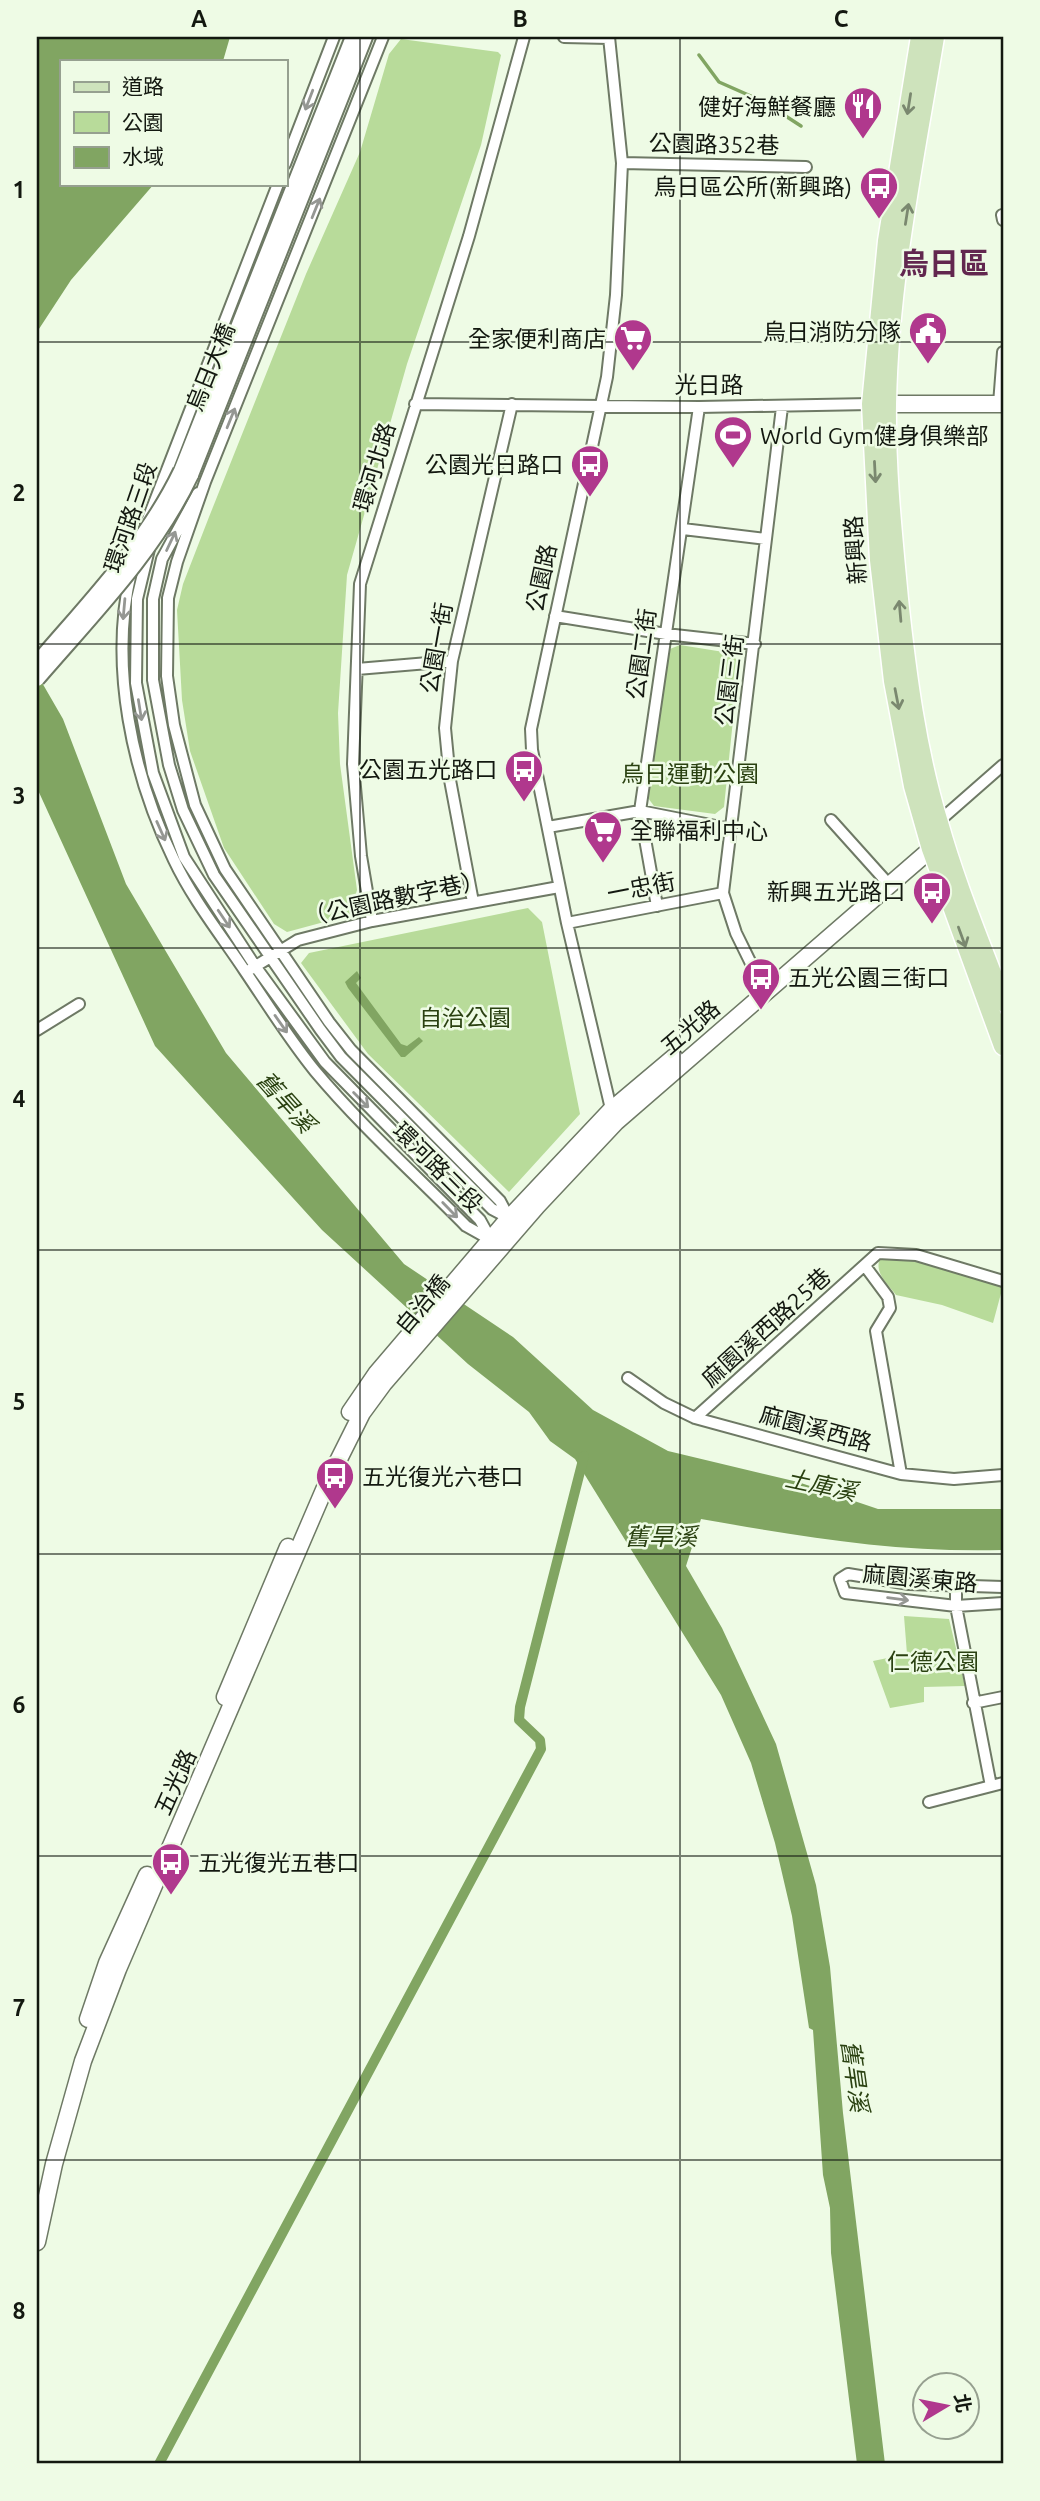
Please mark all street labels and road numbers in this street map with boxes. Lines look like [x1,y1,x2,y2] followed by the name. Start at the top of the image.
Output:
[648,130,780,158] street label: 公園路352巷
[181,320,239,414] street label: 烏日大橋
[675,372,744,397] street label: 光日路
[349,419,399,515] street label: 環河北路
[99,459,161,575] street label: 環河路三段
[840,515,870,585] street label: 新興路
[522,542,560,614] street label: 公園路
[416,601,456,695] street label: 公園一街
[622,607,660,701] street label: 公園二街
[711,633,747,727] street label: 公園三街
[301,867,487,929] street label: （公園路數字巷）
[605,868,677,906] street label: 一忠街
[656,995,724,1059] street label: 五光路
[389,1118,487,1216] street label: 環河路三段
[697,1263,835,1391] street label: 麻園溪西路25巷
[390,1270,454,1338] street label: 自治橋
[757,1401,875,1455] street label: 麻園溪西路
[862,1561,978,1595] street label: 麻園溪東路
[150,1745,200,1819] street label: 五光路

